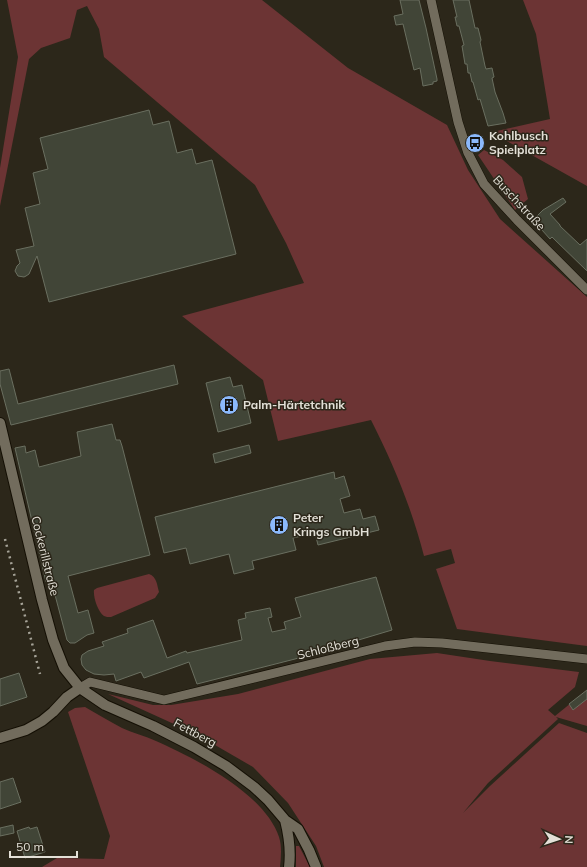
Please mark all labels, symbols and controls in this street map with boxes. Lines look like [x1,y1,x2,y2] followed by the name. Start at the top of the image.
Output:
[489,128,548,157] place label: Kohlbusch Spielplatz
[464,132,486,154] bus stop icon: Kohlbusch Spielplatz
[490,172,549,233] street label: Buschstraße
[218,394,240,416] building icon: Palm-Härtetchnik
[243,397,345,412] place label: Palm-Härtetchnik
[293,510,369,539] place label: Peter Krings GmbH
[28,514,63,597] street label: Cockerillstraße
[268,514,290,536] building icon: Peter Krings GmbH
[295,633,360,662] street label: Schloßberg
[171,715,219,750] street label: Fettberg
[539,819,579,859] north arrow
[10,833,77,859] scale bar
[562,835,576,844] text: N
[16,839,44,854] text: 50 m

